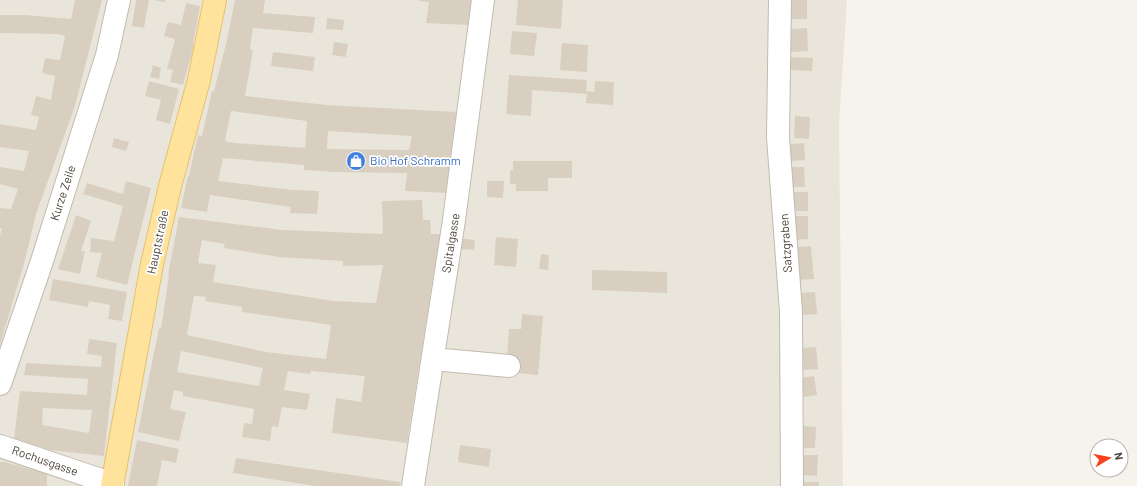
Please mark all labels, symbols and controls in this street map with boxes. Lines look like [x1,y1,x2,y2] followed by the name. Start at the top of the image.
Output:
[345,150,367,172] shop icon: Bio Hof Schramm
[370,153,461,167] place label: Bio Hof Schramm
[47,163,78,222] street label: Kurze Zeile
[143,209,171,275] street label: Hauptstraße
[438,212,462,274] street label: Spitalgasse
[776,213,794,273] street label: Satzgraben
[1089,438,1129,478] north arrow
[10,442,80,478] street label: Rochusgasse
[1112,451,1126,461] text: N

